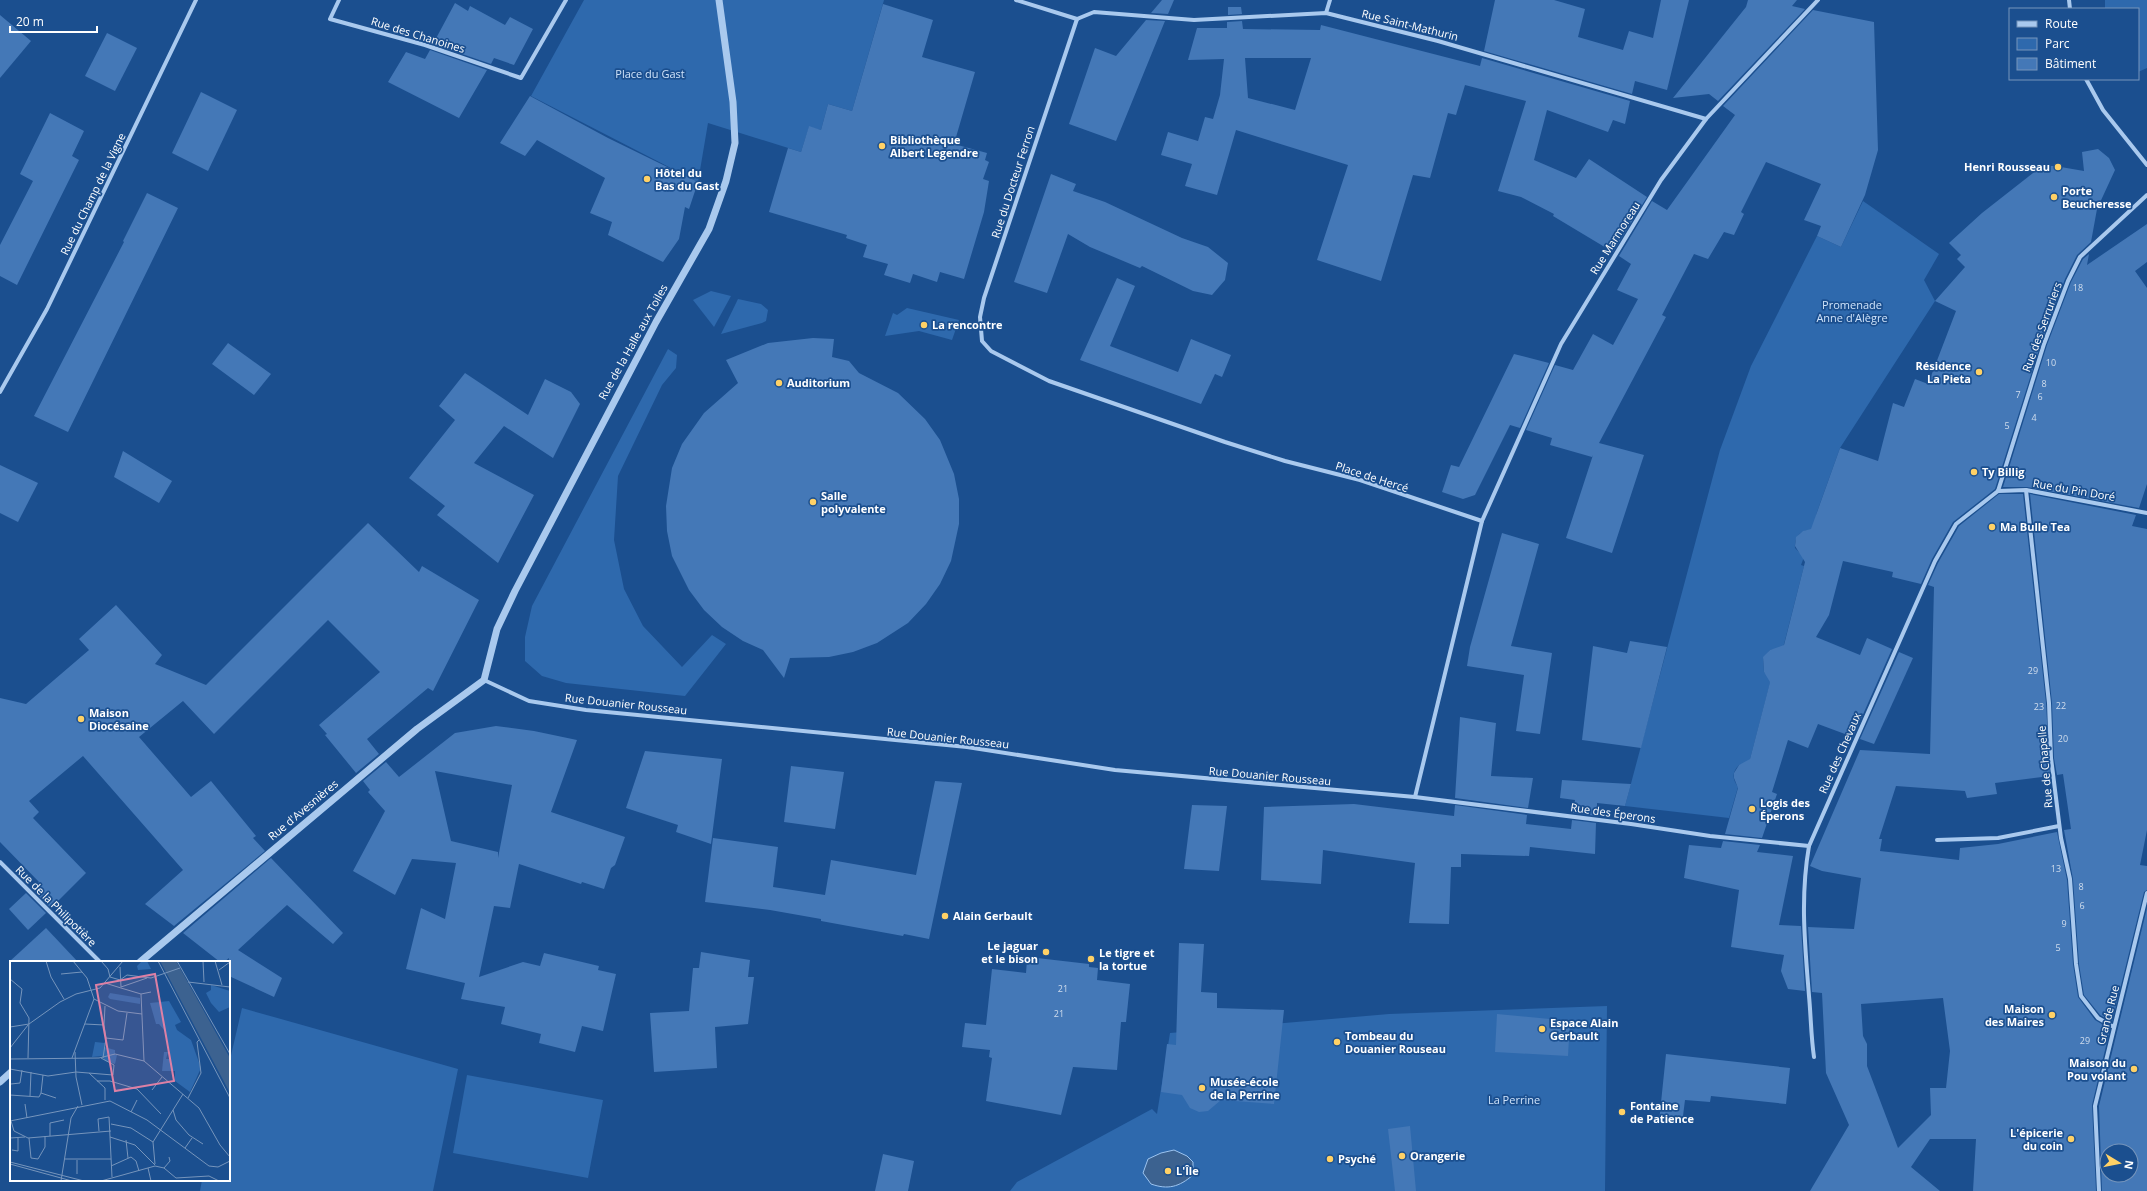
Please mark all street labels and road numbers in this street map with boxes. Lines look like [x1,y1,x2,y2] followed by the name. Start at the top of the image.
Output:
[1360,5,1460,44] street label: Rue Saint-Mathurin
[369,13,467,56] street label: Rue des Chanoines
[987,124,1038,240] street label: Rue du Docteur Ferron
[56,130,129,257] street label: Rue du Champ de la Vigne
[1586,198,1643,277] street label: Rue Marmoreau
[2018,280,2065,374] street label: Rue des Serruriers
[594,281,671,402] street label: Rue de la Halle aux Toiles
[1334,458,1411,495] street label: Place de Hercé
[2032,475,2116,504] street label: Rue du Pin Doré
[564,690,688,717] street label: Rue Douanier Rousseau
[1815,710,1864,796] street label: Rue des Chevaux
[886,724,1010,751] street label: Rue Douanier Rousseau
[2033,725,2056,809] street label: Rue de Chapelle
[1208,763,1332,788] street label: Rue Douanier Rousseau
[264,776,341,843] street label: Rue d'Avesnières
[1570,799,1657,826] street label: Rue des Éperons
[13,862,100,949] street label: Rue de la Philipotière
[2093,984,2122,1046] street label: Grande Rue

